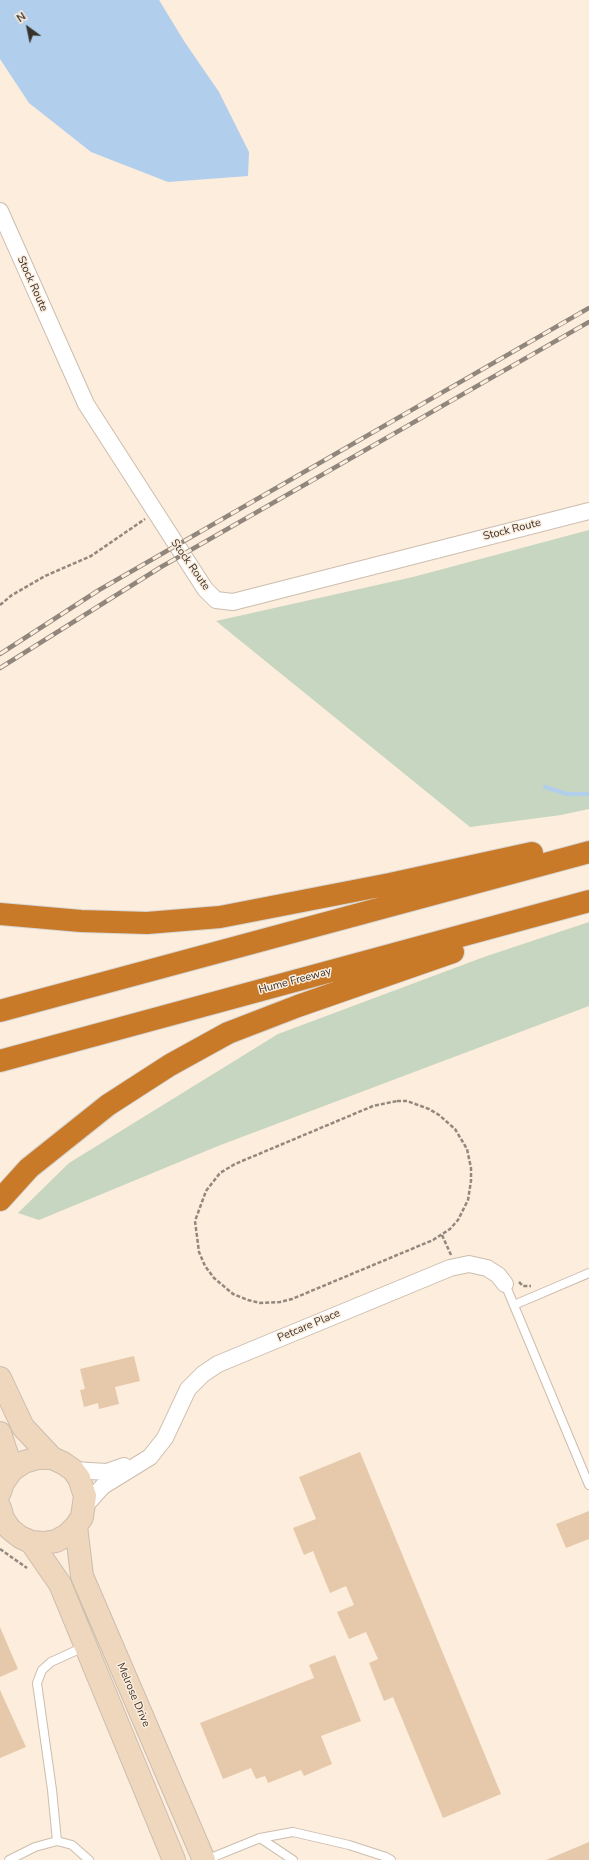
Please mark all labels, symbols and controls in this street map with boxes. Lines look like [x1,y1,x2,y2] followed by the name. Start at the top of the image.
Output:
[8,8,48,48] north arrow
[14,9,29,26] text: N
[14,254,50,314] street label: Stock Route
[482,516,542,544] street label: Stock Route
[168,537,212,593] street label: Stock Route
[257,965,333,997] street label: Hume Freeway
[276,1307,342,1345] street label: Petcare Place
[114,1661,152,1729] street label: Melrose Drive

